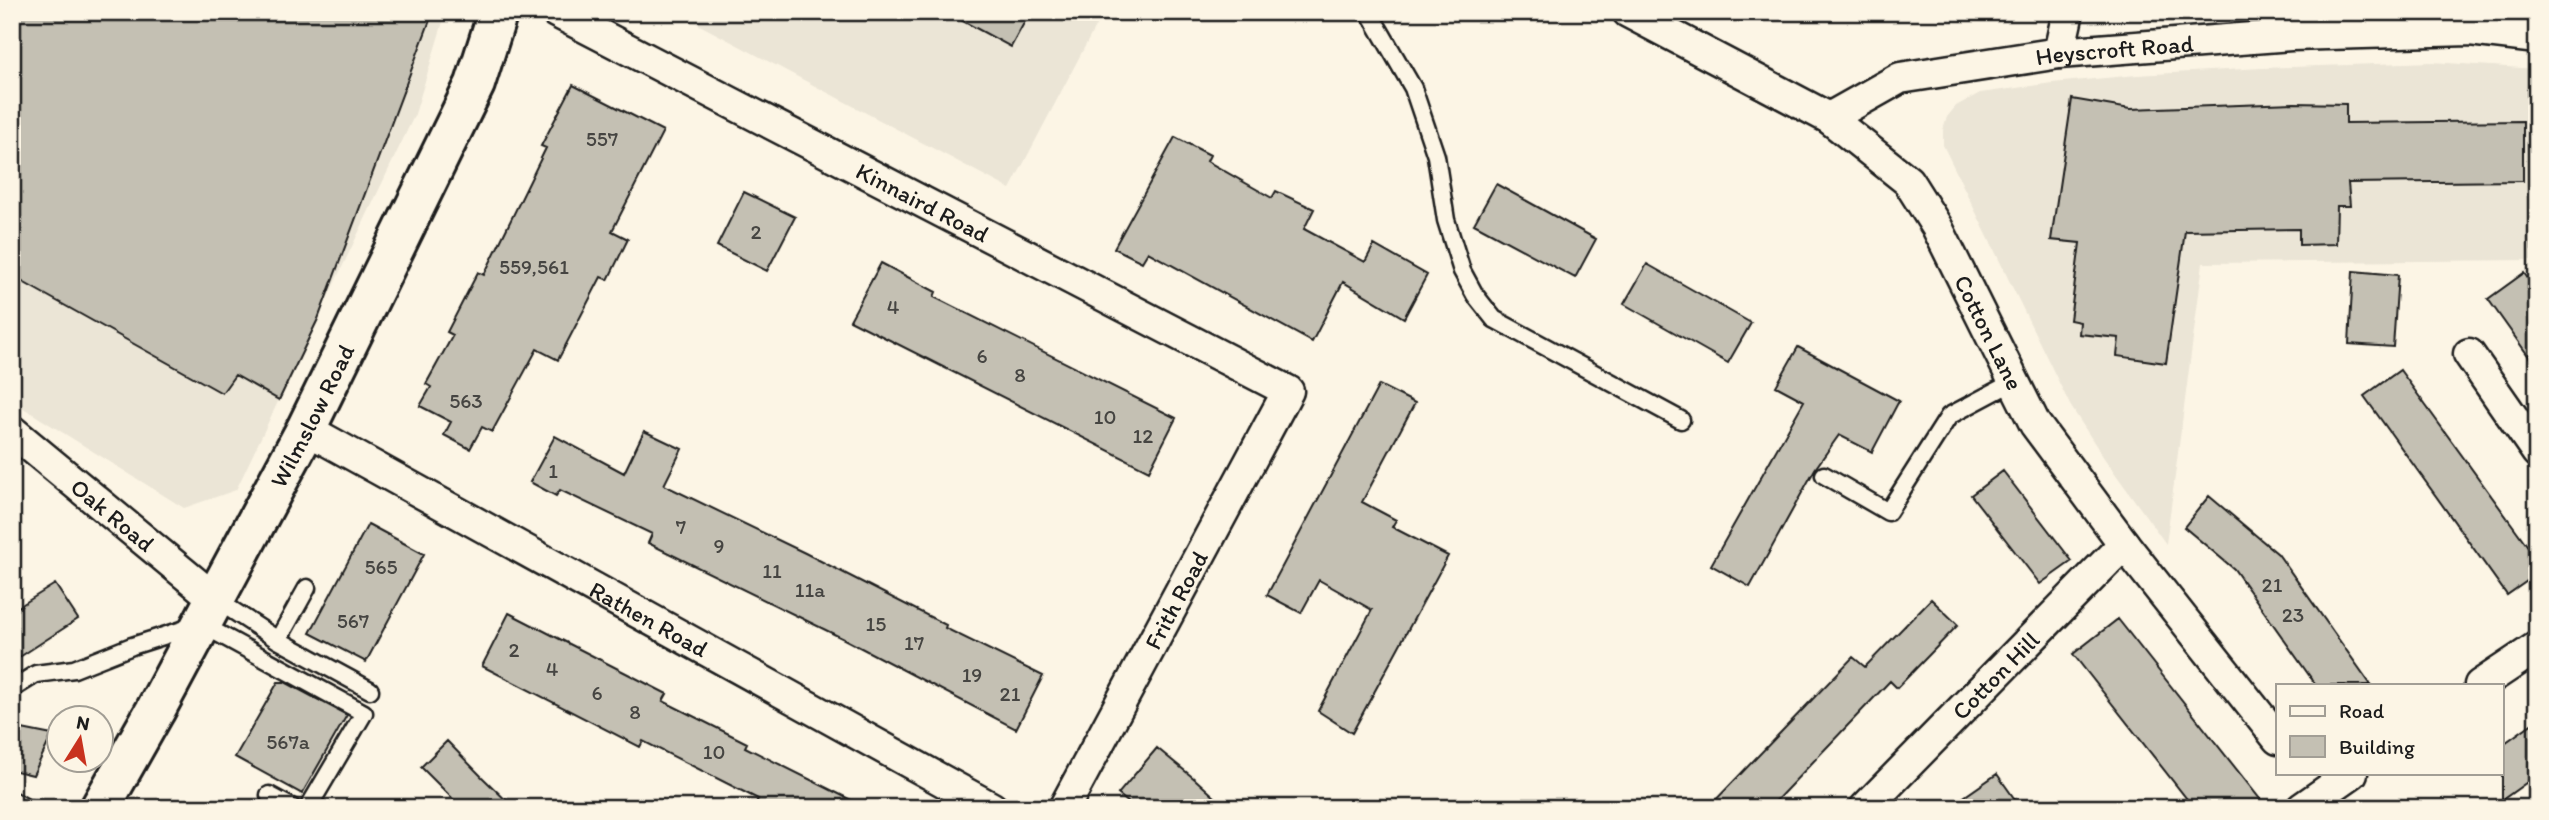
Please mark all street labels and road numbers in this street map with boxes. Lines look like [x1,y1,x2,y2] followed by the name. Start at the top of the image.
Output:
[2033,28,2195,71] street label: Heyscroft Road
[852,156,994,248] street label: Kinnaird Road
[1948,270,2030,394] street label: Cotton Lane
[263,339,360,492] street label: Wilmslow Road
[65,472,161,558] street label: Oak Road
[1138,546,1214,654] street label: Frith Road
[585,574,713,663] street label: Rathen Road
[1946,625,2045,725] street label: Cotton Hill

